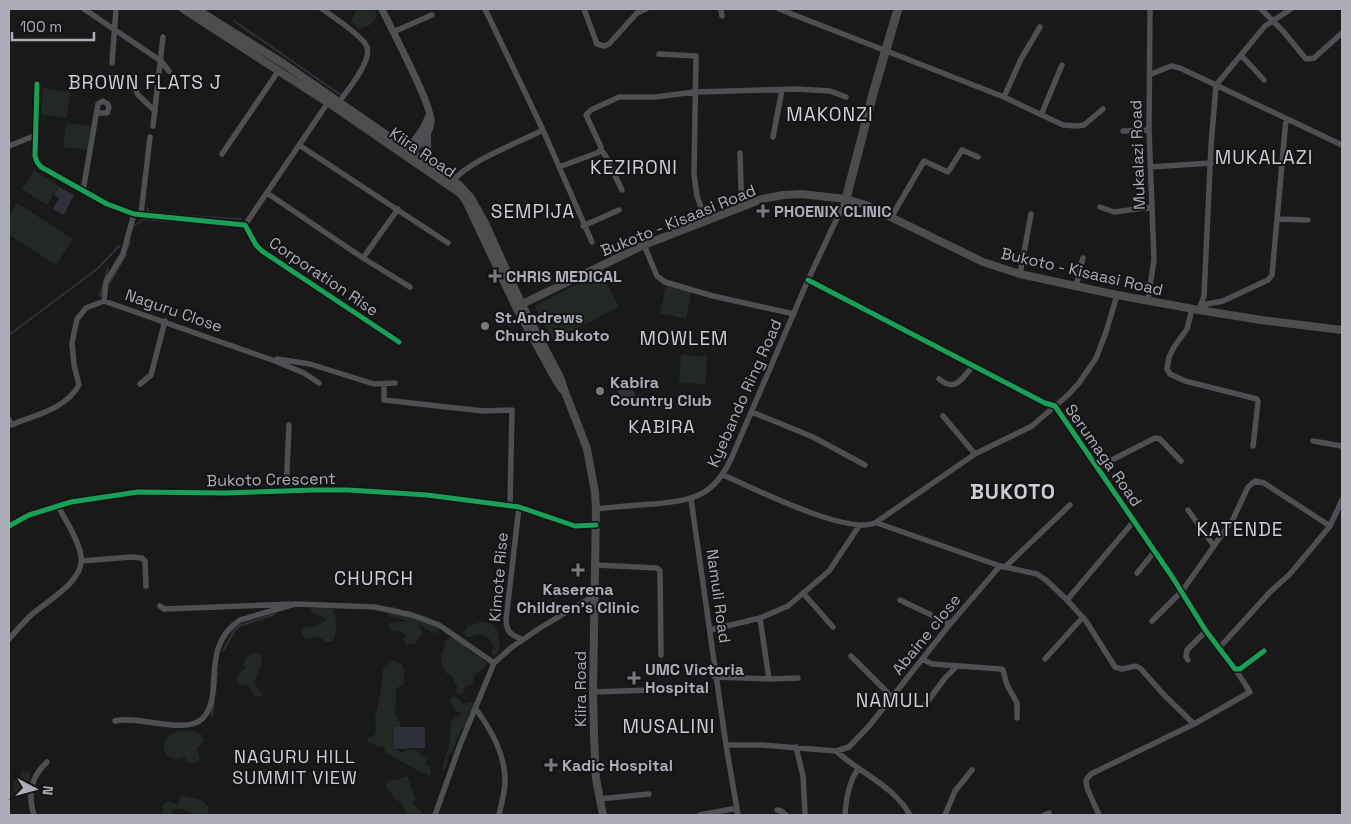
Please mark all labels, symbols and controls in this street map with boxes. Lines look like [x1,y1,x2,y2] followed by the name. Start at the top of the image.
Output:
[12,10,95,42] scale bar
[20,17,62,36] text: 100 m
[68,70,222,95] district label: BROWN FLATS J
[1125,100,1150,210] street label: Mukalazi Road
[786,102,874,127] district label: MAKONZI
[385,122,460,182] street label: Kiira Road
[1215,145,1313,170] district label: MUKALAZI
[590,155,678,180] district label: KEZIRONI
[597,180,759,261] street label: Bukoto - Kisaasi Road
[491,199,575,224] district label: SEMPIJA
[774,201,892,222] place label: PHOENIX CLINIC
[756,204,770,218] marker: PHOENIX CLINIC
[265,232,383,321] street label: Corporation Rise
[999,243,1165,300] street label: Bukoto - Kisaasi Road
[506,266,622,287] place label: CHRIS MEDICAL
[488,269,502,283] marker: CHRIS MEDICAL
[122,284,225,337] street label: Naguru Close
[495,307,610,346] place label: St.Andrews Church Bukoto
[702,316,787,471] street label: Kyebando Ring Road
[479,320,491,332] marker: St.Andrews Church Bukoto
[639,326,729,351] district label: MOWLEM
[610,372,712,411] place label: Kabira Country Club
[594,385,606,397] marker: Kabira Country Club
[1060,400,1147,511] street label: Serumaga Road
[628,415,696,438] district label: KABIRA
[206,468,336,491] street label: Bukoto Crescent
[970,478,1056,505] district label: BUKOTO
[1197,517,1283,542] district label: KATENDE
[484,532,513,623] street label: Kimote Rise
[702,548,735,644] street label: Namuli Road
[571,563,585,577] marker: Kaserena Children's Clinic
[334,566,414,591] district label: CHURCH
[516,579,640,618] place label: Kaserena Children's Clinic
[887,590,965,679] street label: Abaine close
[570,651,591,727] street label: Kiira Road
[645,659,744,698] place label: UMC Victoria Hospital
[627,671,641,685] marker: UMC Victoria Hospital
[856,688,930,713] district label: NAMULI
[623,714,715,739] district label: MUSALINI
[232,745,358,789] district label: NAGURU HILL SUMMIT VIEW
[562,755,673,776] place label: Kadic Hospital
[544,758,558,772] marker: Kadic Hospital
[10,764,60,814] north arrow
[38,785,57,796] text: N

